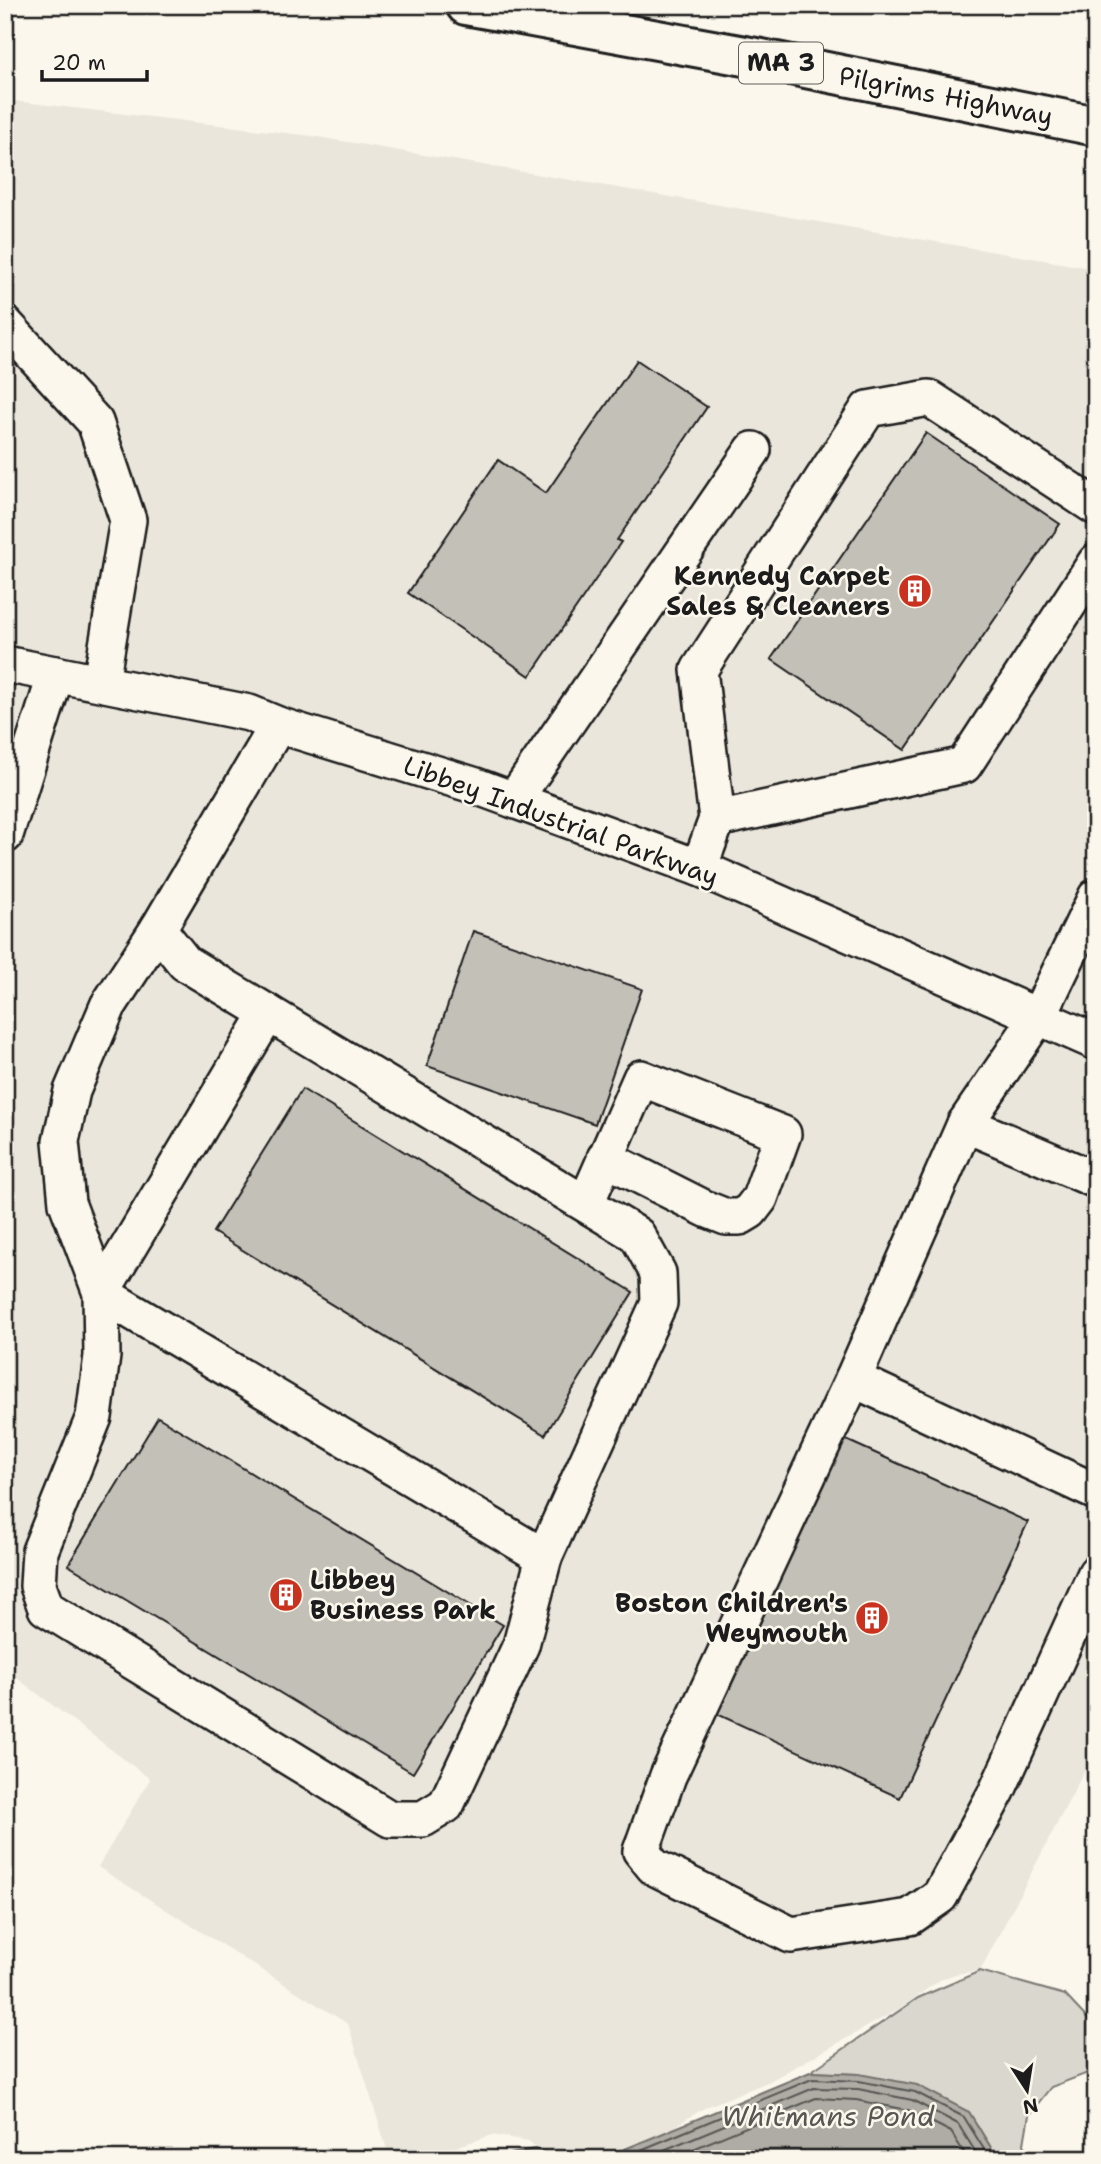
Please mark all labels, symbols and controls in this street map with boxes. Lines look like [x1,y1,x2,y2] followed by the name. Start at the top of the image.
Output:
[42,38,147,82] scale bar
[739,42,823,84] road number: MA 3
[52,49,106,77] text: 20 m
[836,58,1056,133] street label: Pilgrims Highway
[666,558,890,623] place label: Kennedy Carpet Sales & Cleaners
[896,572,934,610] building icon: Kennedy Carpet Sales & Cleaners
[399,747,724,894] street label: Libbey Industrial Parkway
[310,1562,496,1627] place label: Libbey Business Park
[267,1576,305,1614] building icon: Libbey Business Park
[615,1585,848,1650] place label: Boston Children's Weymouth
[853,1599,891,1637] building icon: Boston Children's Weymouth
[992,2056,1062,2126] north arrow
[1020,2092,1040,2120] text: N
[721,2097,935,2135] water label: Whitmans Pond

